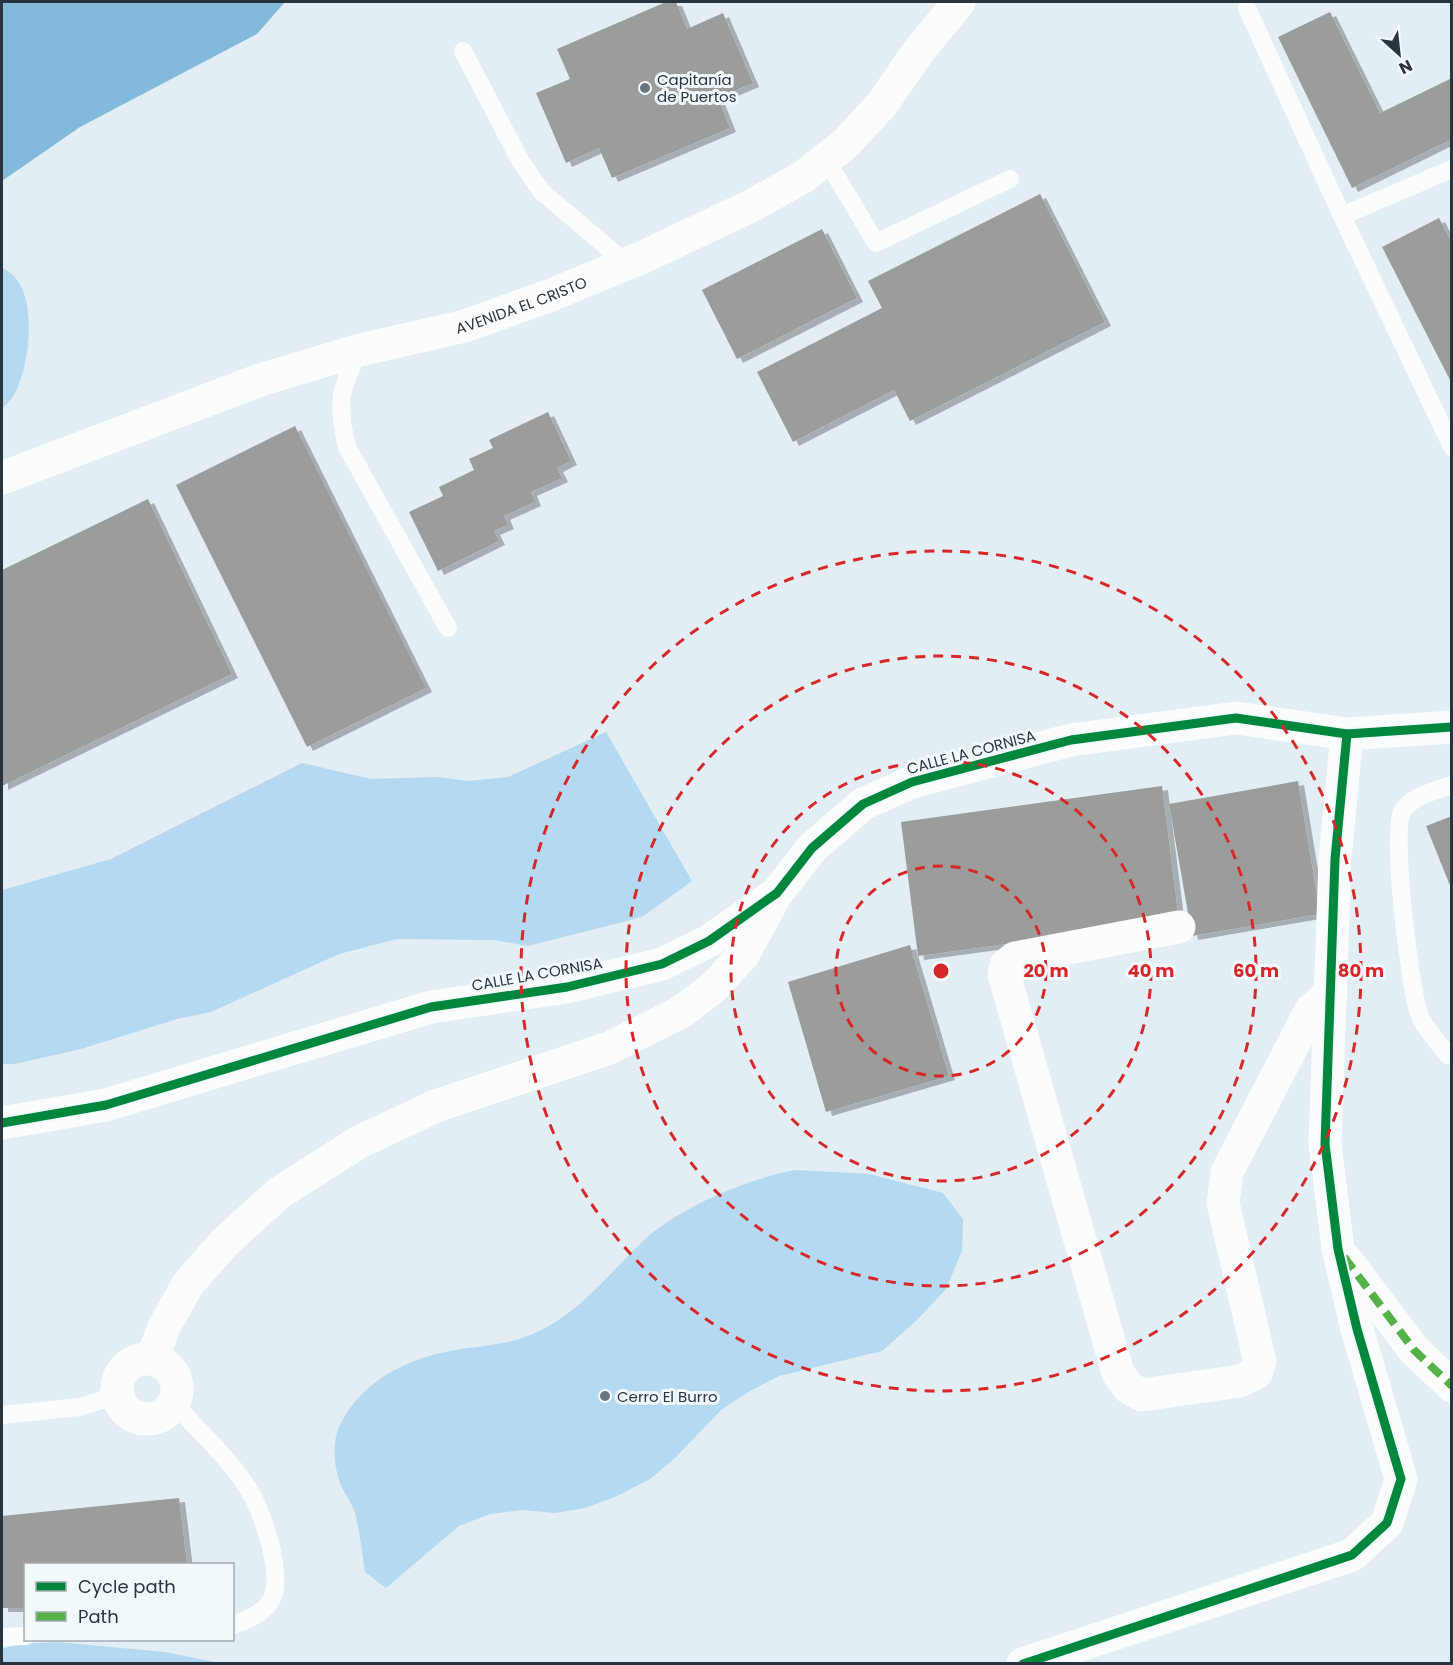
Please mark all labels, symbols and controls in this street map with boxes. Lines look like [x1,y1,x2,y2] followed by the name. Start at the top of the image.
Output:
[1369,24,1429,84] north arrow
[1395,54,1416,80] text: N
[657,69,737,107] place label: Capitanía de Puertos
[638,81,652,95] marker: Capitanía de Puertos
[454,271,590,338] street label: AVENIDA EL CRISTO
[904,725,1038,779] street label: CALLE LA CORNISA
[470,952,604,996] street label: CALLE LA CORNISA
[1024,958,1068,983] text: 20 m
[1128,958,1174,983] text: 40 m
[1233,958,1279,983] text: 60 m
[1338,958,1384,983] text: 80 m
[931,961,951,981] centre of rings
[617,1386,718,1407] place label: Cerro El Burro
[598,1389,612,1403] marker: Cerro El Burro
[24,1563,234,1641] legend
[78,1574,176,1599] text: Cycle path
[78,1604,119,1629] text: Path

